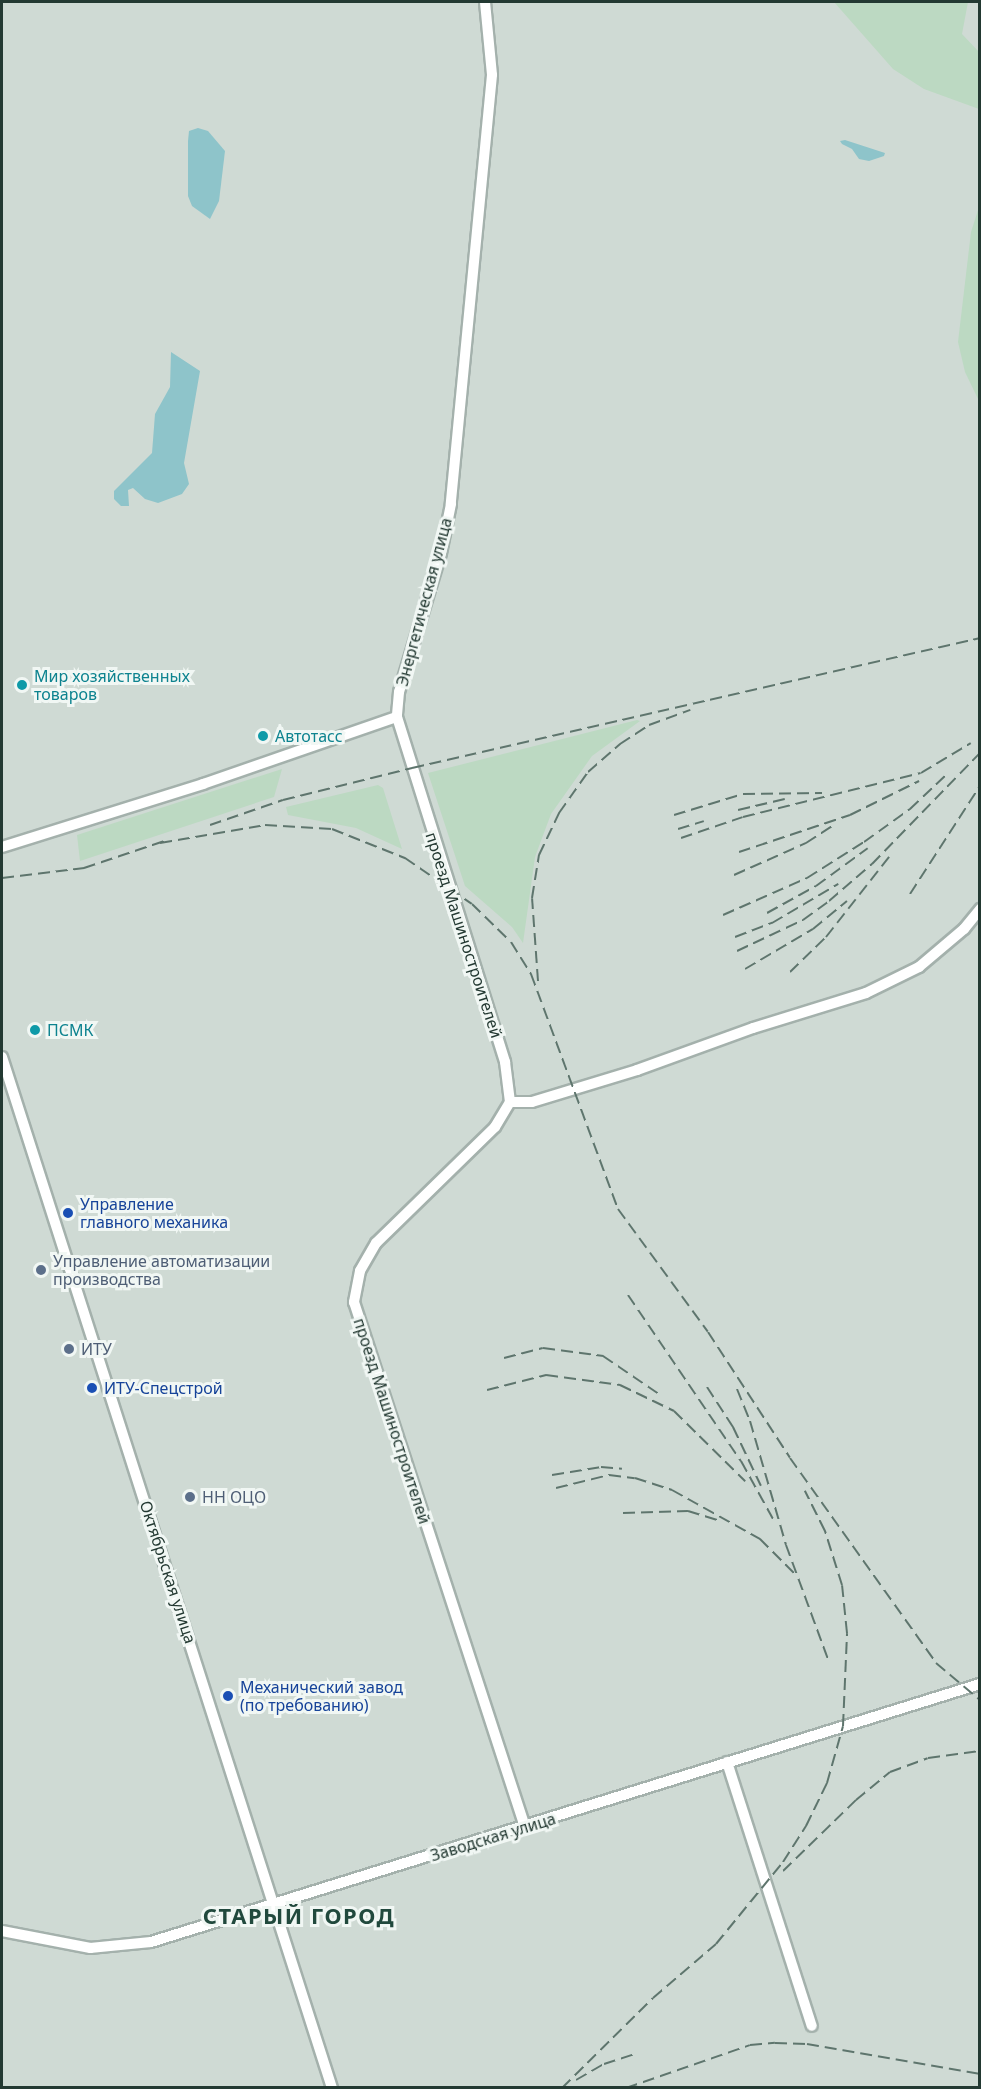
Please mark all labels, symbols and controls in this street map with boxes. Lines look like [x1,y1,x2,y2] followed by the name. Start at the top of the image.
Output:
[392,516,456,688] street label: Энергетическая улица
[34,666,190,704] place label: Мир хозяйственных товаров
[15,678,29,692] marker: Мир хозяйственных товаров
[275,726,343,746] place label: Автотасс
[256,729,270,743] marker: Автотасс
[422,830,506,1040] street label: проезд Машиностроителей
[47,1020,93,1040] place label: ПСМК
[28,1023,42,1037] marker: ПСМК
[80,1194,228,1232] place label: Управление главного механика
[61,1206,75,1220] marker: Управление главного механика
[53,1251,270,1289] place label: Управление автоматизации производства
[34,1263,48,1277] marker: Управление автоматизации производства
[350,1316,434,1526] street label: проезд Машиностроителей
[81,1339,112,1359] place label: ИТУ
[62,1342,76,1356] marker: ИТУ
[104,1378,223,1398] place label: ИТУ-Спецстрой
[85,1381,99,1395] marker: ИТУ-Спецстрой
[202,1487,266,1507] place label: НН ОЦО
[183,1490,197,1504] marker: НН ОЦО
[136,1498,200,1646] street label: Октябрьская улица
[240,1677,403,1715] place label: Механический завод (по требованию)
[221,1689,235,1703] marker: Механический завод (по требованию)
[428,1809,558,1865] street label: Заводская улица
[203,1903,395,1929] district label: СТАРЫЙ ГОРОД

